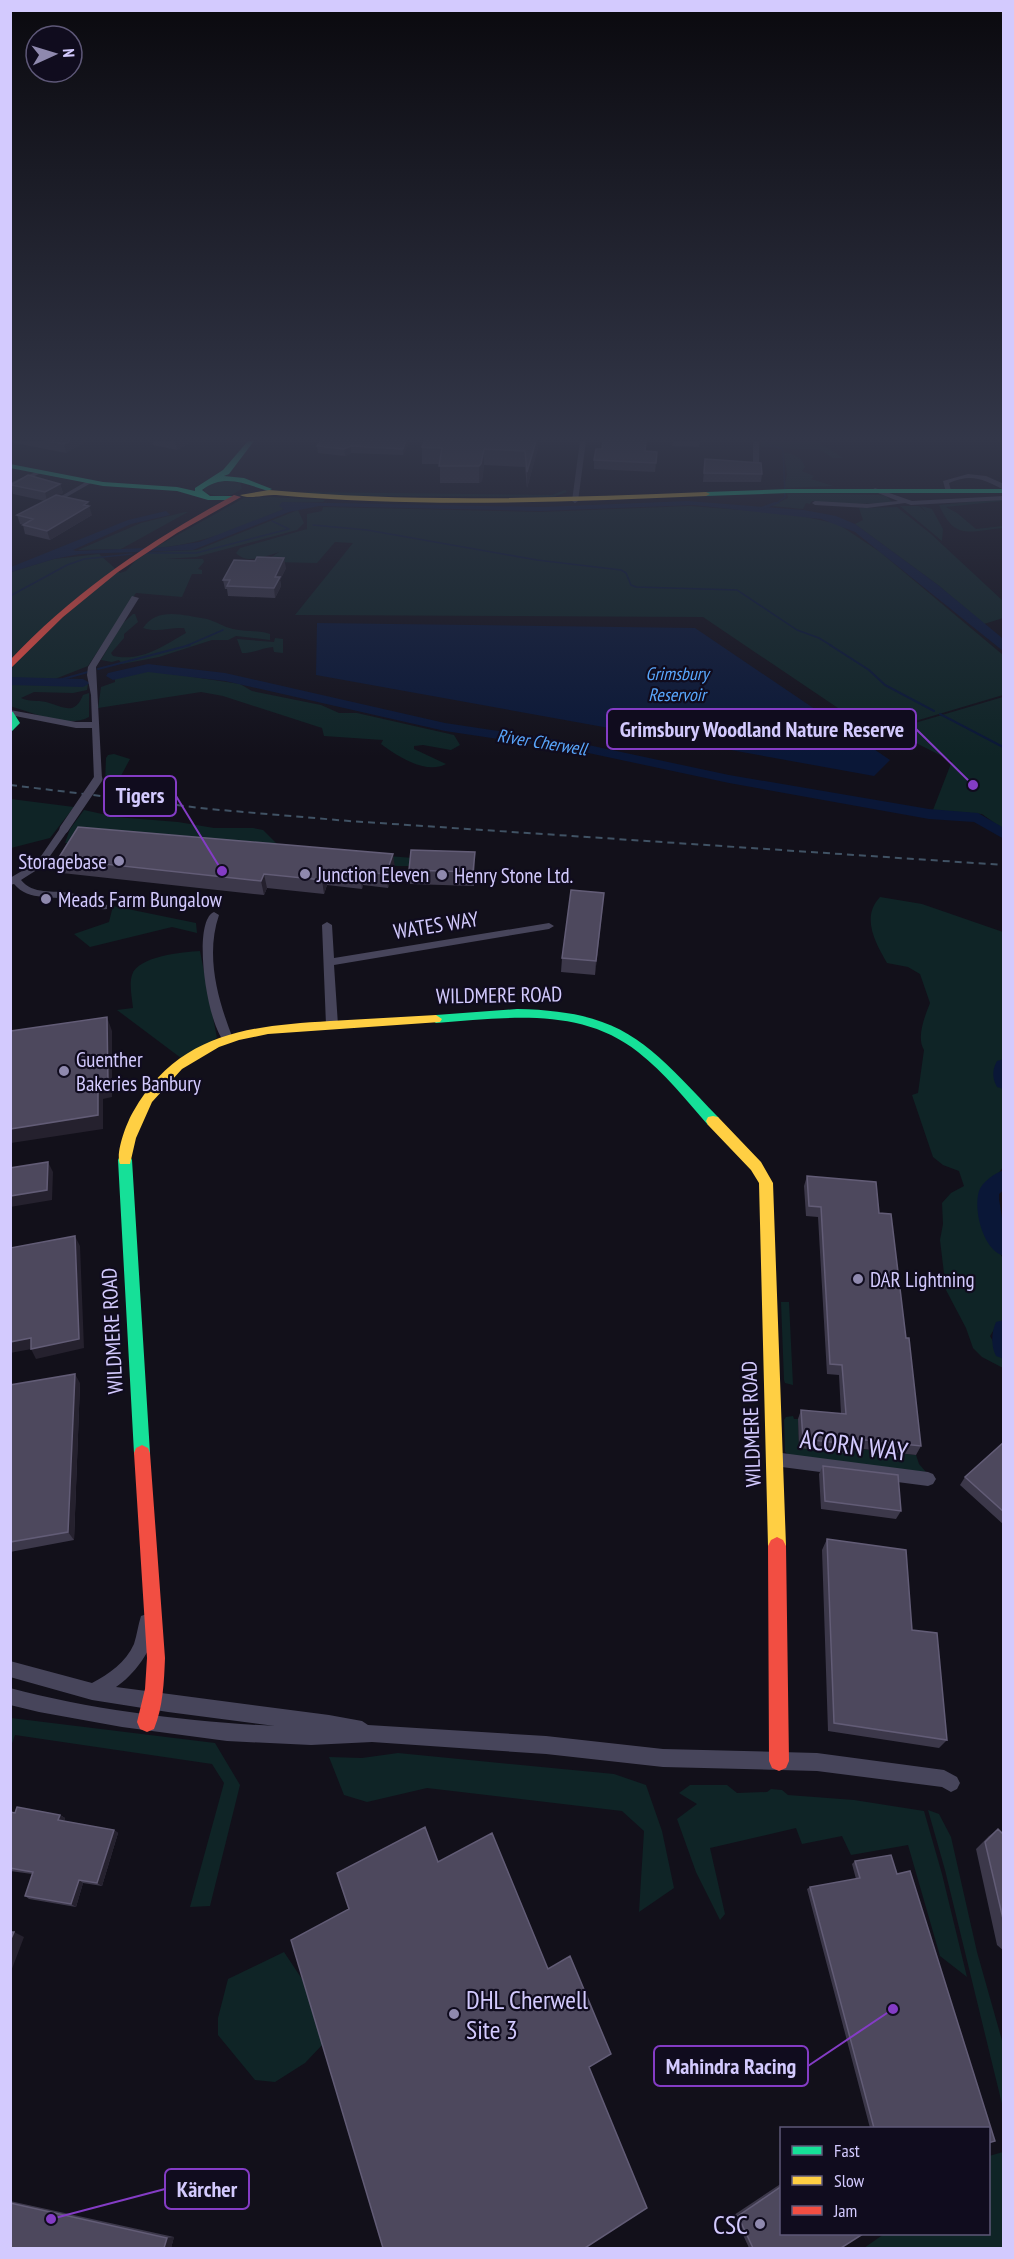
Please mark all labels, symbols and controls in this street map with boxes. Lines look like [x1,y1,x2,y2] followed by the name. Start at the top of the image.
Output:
[24,24,84,84] north arrow
[59,48,79,58] text: N
[646,662,711,706] water label: Grimsbury Reservoir
[607,709,916,749] callout: Grimsbury Woodland Nature Reserve
[620,715,904,743] text: Grimsbury Woodland Nature Reserve
[495,724,590,761] water label: River Cherwell
[104,776,176,816] callout: Tigers
[116,781,165,809] text: Tigers
[18,848,107,875] place label: Storagebase
[112,854,126,868] marker: Storagebase
[316,861,429,888] place label: Junction Eleven
[454,862,573,889] place label: Henry Stone Ltd.
[298,867,312,881] marker: Junction Eleven
[435,868,449,882] marker: Henry Stone Ltd.
[58,886,223,913] place label: Meads Farm Bungalow
[39,892,53,906] marker: Meads Farm Bungalow
[392,905,481,945] street label: WATES WAY
[436,980,562,1010] street label: WILDMERE ROAD
[76,1046,201,1097] place label: Guenther Bakeries Banbury
[57,1064,71,1078] marker: Guenther Bakeries Banbury
[870,1266,974,1293] place label: DAR Lightning
[95,1267,129,1395] street label: WILDMERE ROAD
[851,1272,865,1286] marker: DAR Lightning
[735,1360,767,1488] street label: WILDMERE ROAD
[798,1422,910,1468] street label: ACORN WAY
[466,1983,588,2046] place label: DHL Cherwell Site 3
[447,2007,461,2021] marker: DHL Cherwell Site 3
[654,2046,808,2086] callout: Mahindra Racing
[666,2052,796,2080] text: Mahindra Racing
[780,2127,990,2235] legend
[834,2139,860,2162] text: Fast
[165,2169,249,2209] callout: Kärcher
[834,2169,865,2192] text: Slow
[177,2175,238,2203] text: Kärcher
[833,2199,857,2222] text: Jam
[713,2208,748,2241] place label: CSC
[753,2217,767,2231] marker: CSC

